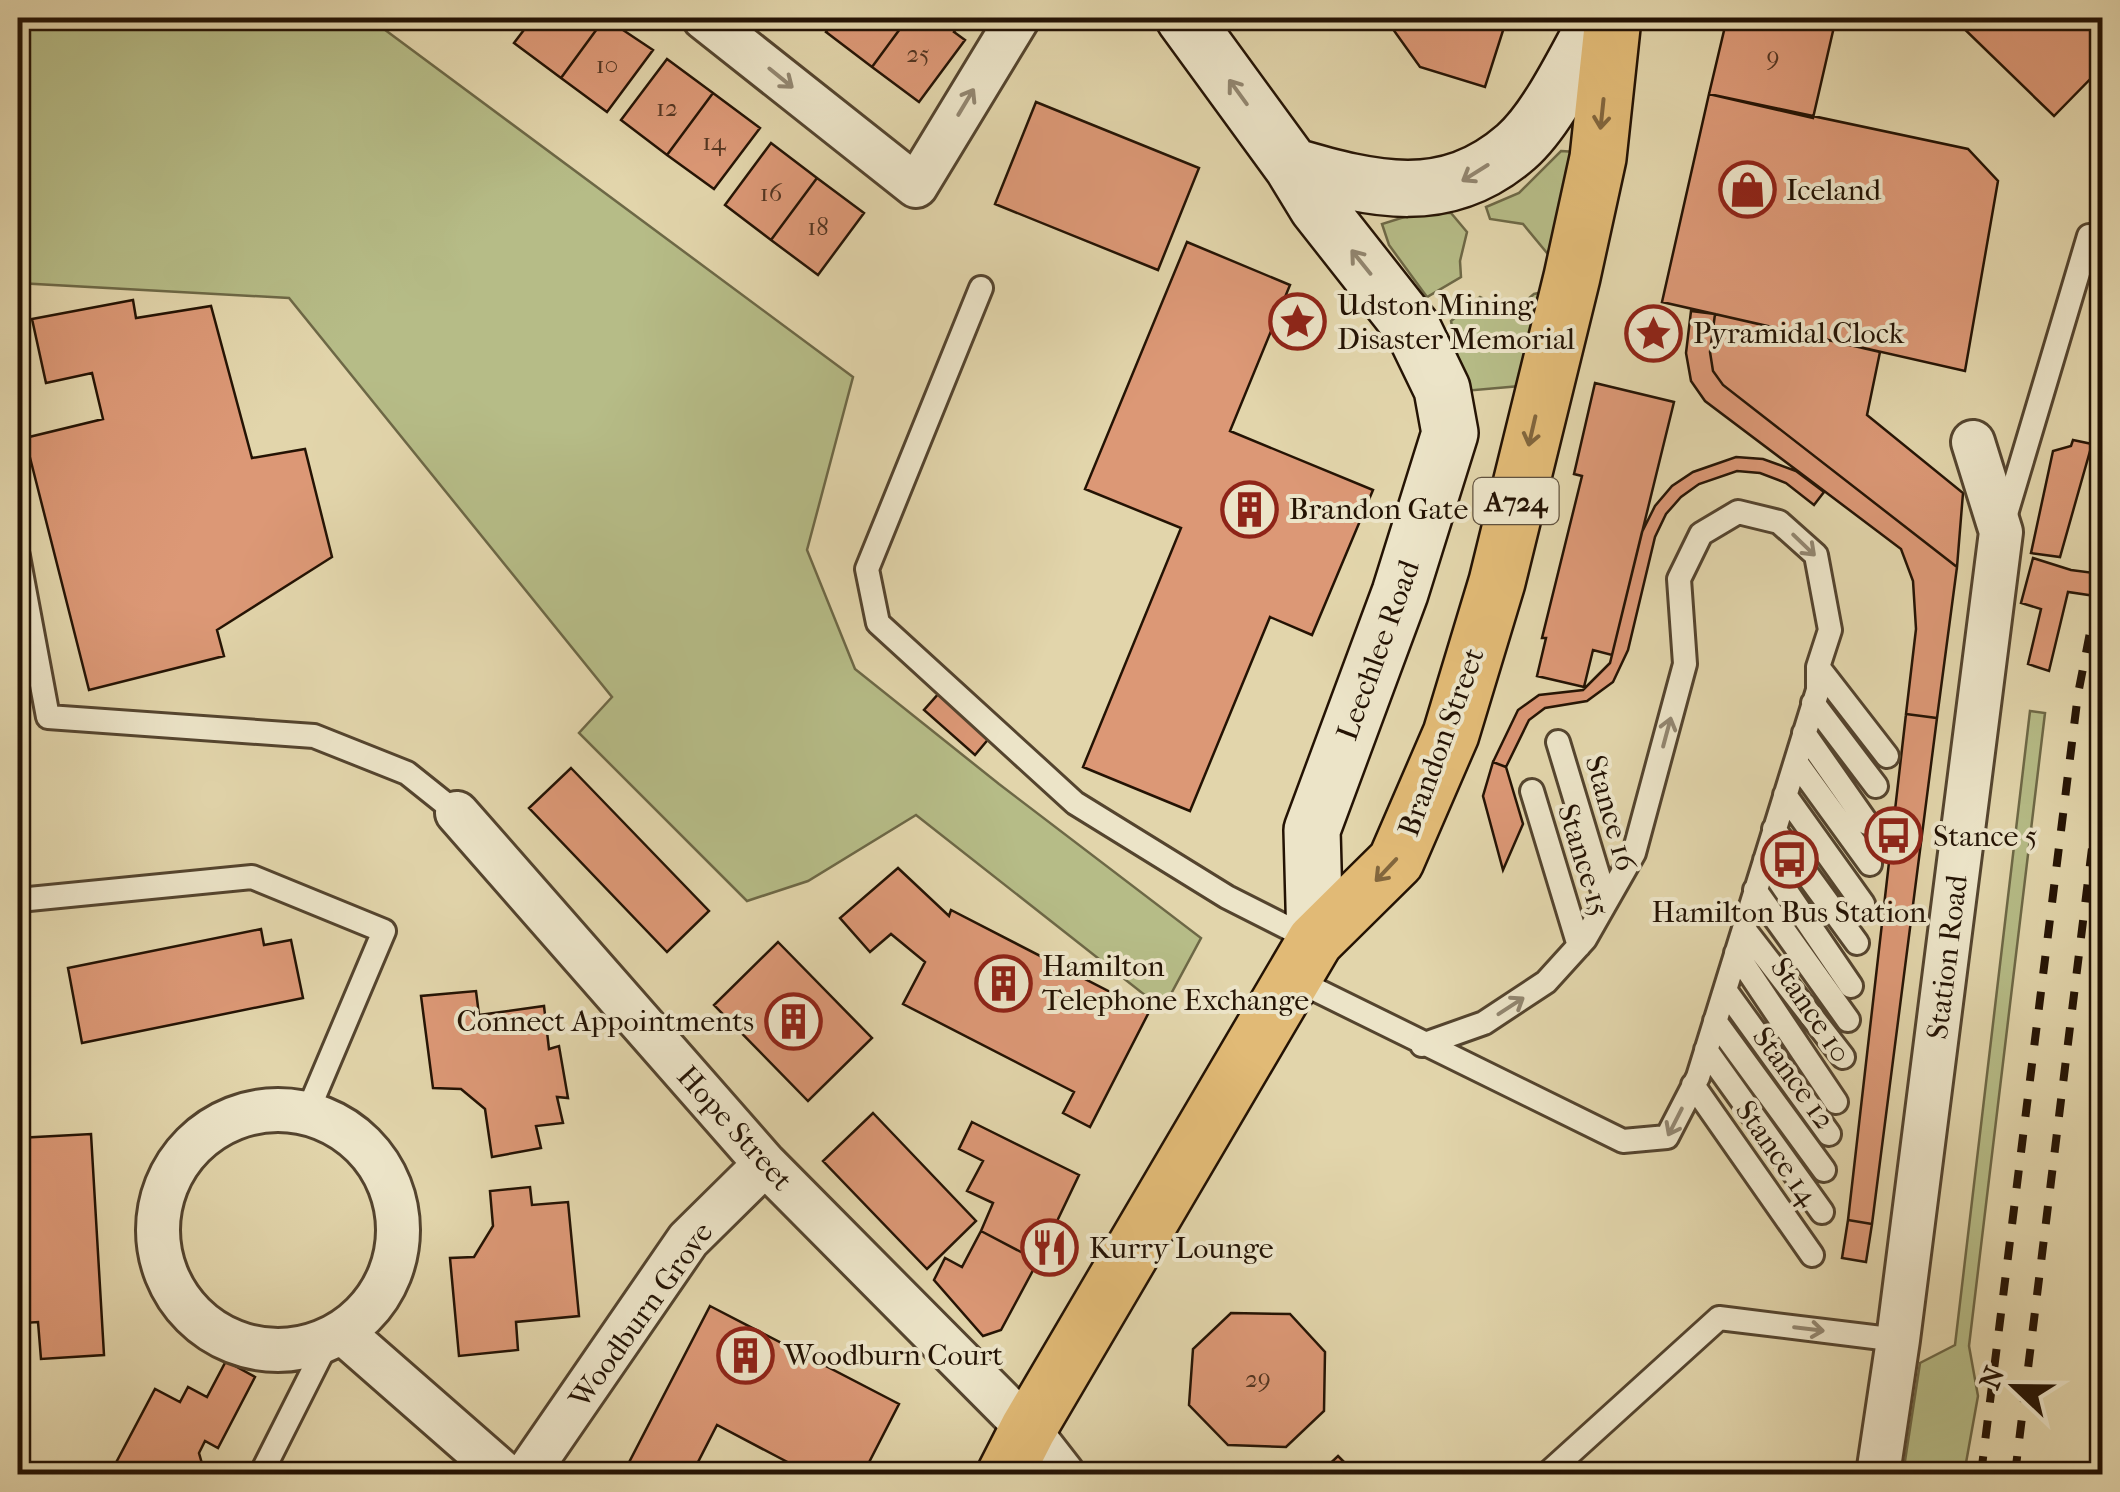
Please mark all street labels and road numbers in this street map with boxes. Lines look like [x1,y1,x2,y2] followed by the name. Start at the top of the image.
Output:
[1474,478,1558,524] road number: A724
[1330,555,1427,745] street label: Leechlee Road
[1391,643,1492,841] street label: Brandon Street
[1577,751,1644,876] street label: Stance 16
[1550,800,1617,920] street label: Stance 15
[1920,872,1975,1041] street label: Station Road
[1763,951,1858,1069] street label: Stance 10
[1745,1020,1842,1136] street label: Stance 12
[670,1059,800,1198] street label: Hope Street
[1728,1094,1826,1214] street label: Stance 14
[562,1215,721,1416] street label: Woodburn Grove

